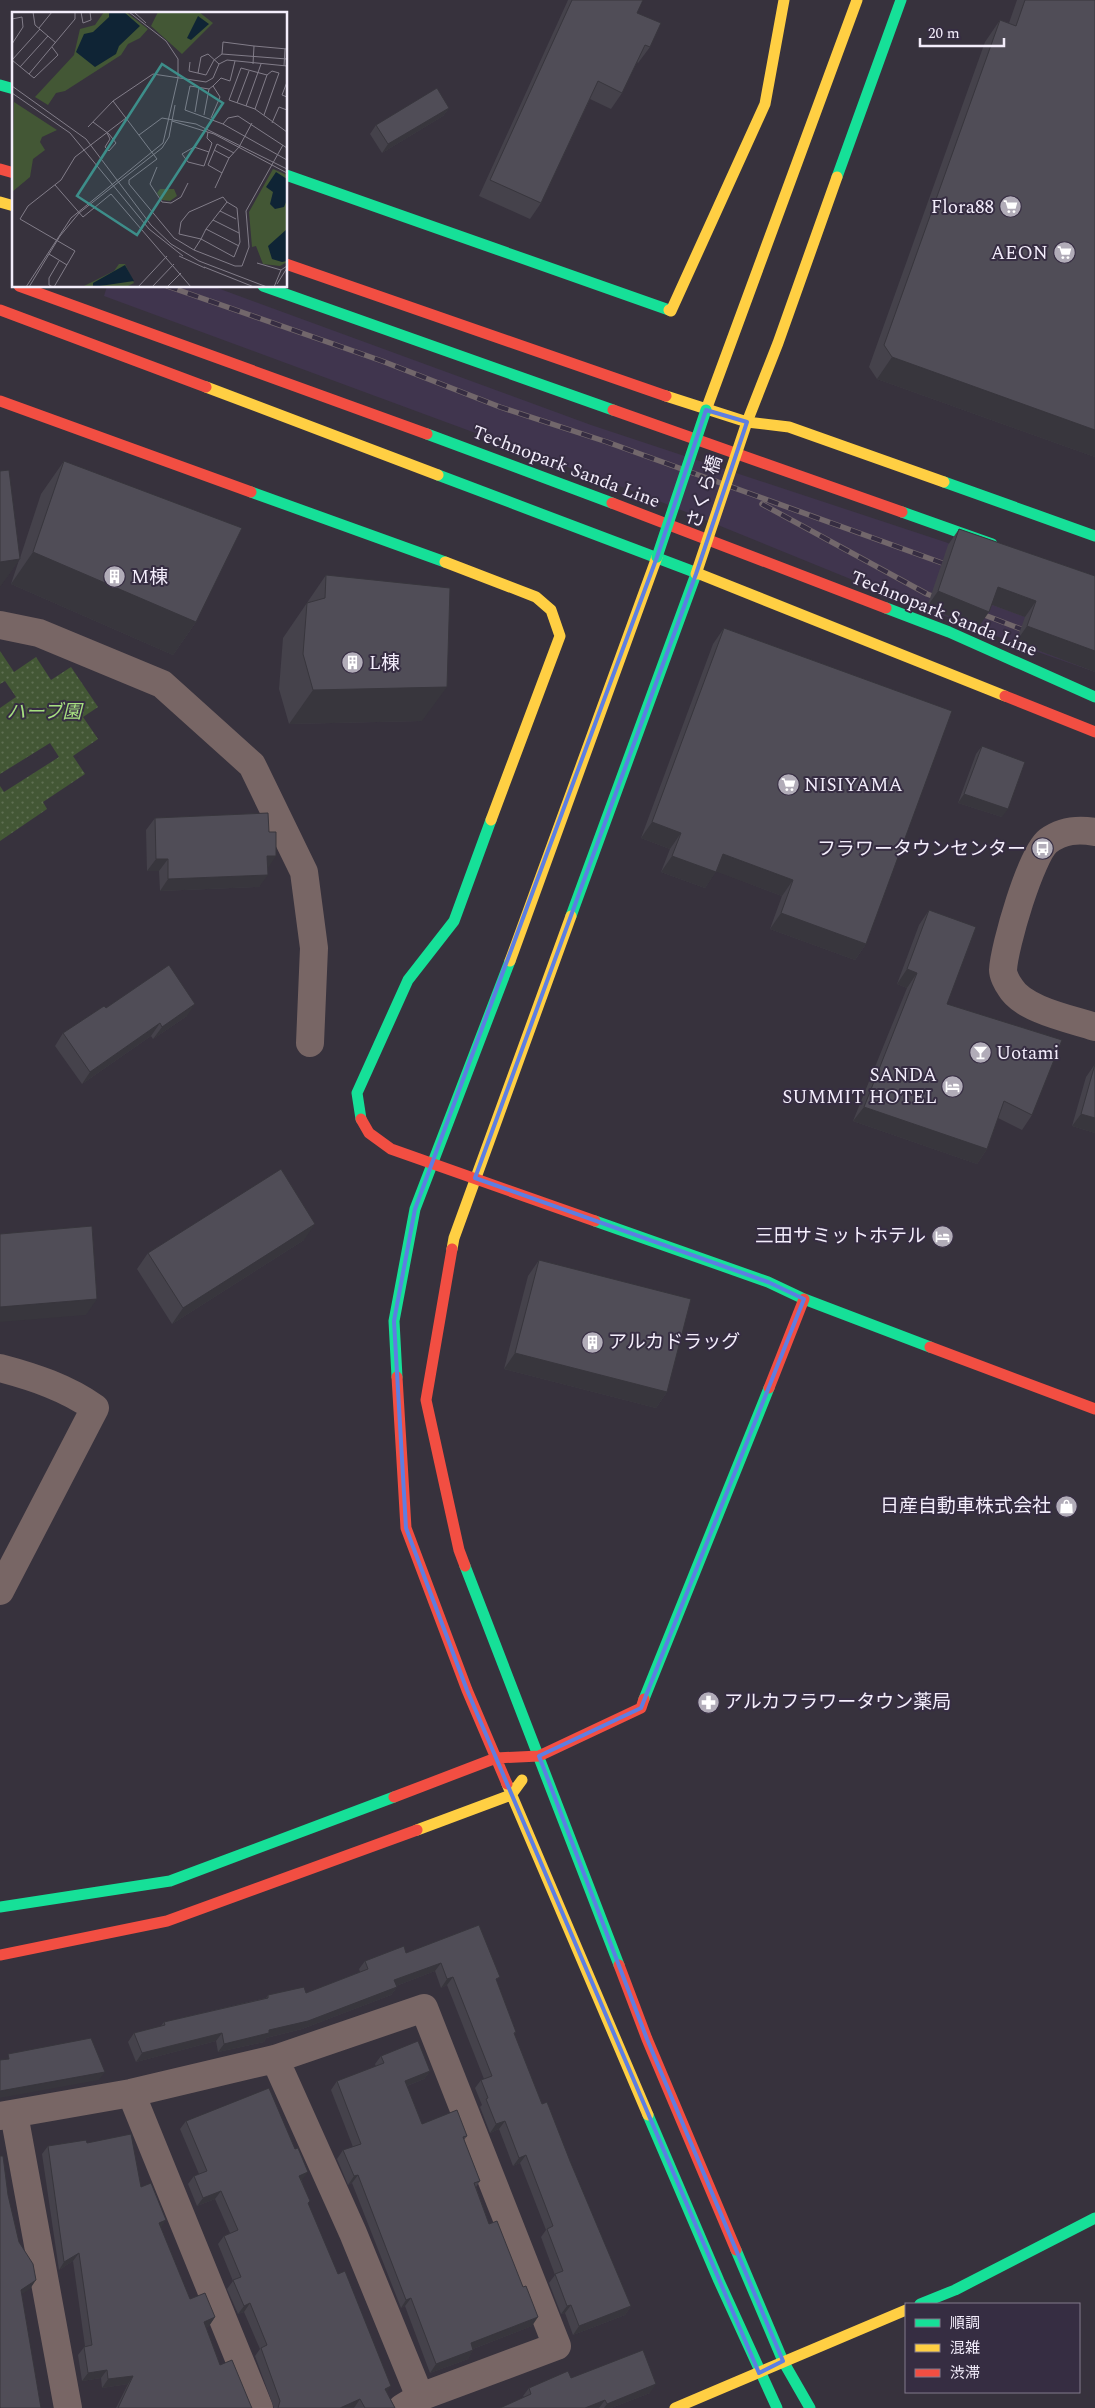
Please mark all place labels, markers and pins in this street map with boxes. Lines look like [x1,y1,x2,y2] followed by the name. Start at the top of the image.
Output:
[931,193,994,222] place label: Flora88
[998,195,1022,219] supermarket icon: Flora88
[991,239,1048,268] place label: AEON
[1052,241,1076,265] supermarket icon: AEON
[131,563,168,592] place label: M棟
[103,565,127,589] building icon: M棟
[369,649,400,678] place label: L棟
[341,651,365,675] building icon: L棟
[804,771,903,800] place label: NISIYAMA
[776,773,800,797] supermarket icon: NISIYAMA
[817,835,1026,864] place label: フラワータウンセンター
[1030,837,1054,861] bus stop icon: フラワータウンセンター
[996,1039,1059,1068] place label: Uotami
[968,1041,992,1065] bar icon: Uotami
[782,1061,937,1112] place label: SANDA SUMMIT HOTEL
[941,1074,965,1098] hotel icon: SANDA SUMMIT HOTEL
[755,1222,926,1251] place label: 三田サミットホテル
[930,1224,954,1248] hotel icon: 三田サミットホテル
[608,1328,740,1357] place label: アルカドラッグ
[580,1330,604,1354] building icon: アルカドラッグ
[880,1492,1051,1521] place label: 日産自動車株式会社
[1055,1494,1079,1518] shop icon: 日産自動車株式会社
[724,1688,951,1717] place label: アルカフラワータウン薬局
[696,1690,720,1714] pharmacy icon: アルカフラワータウン薬局

